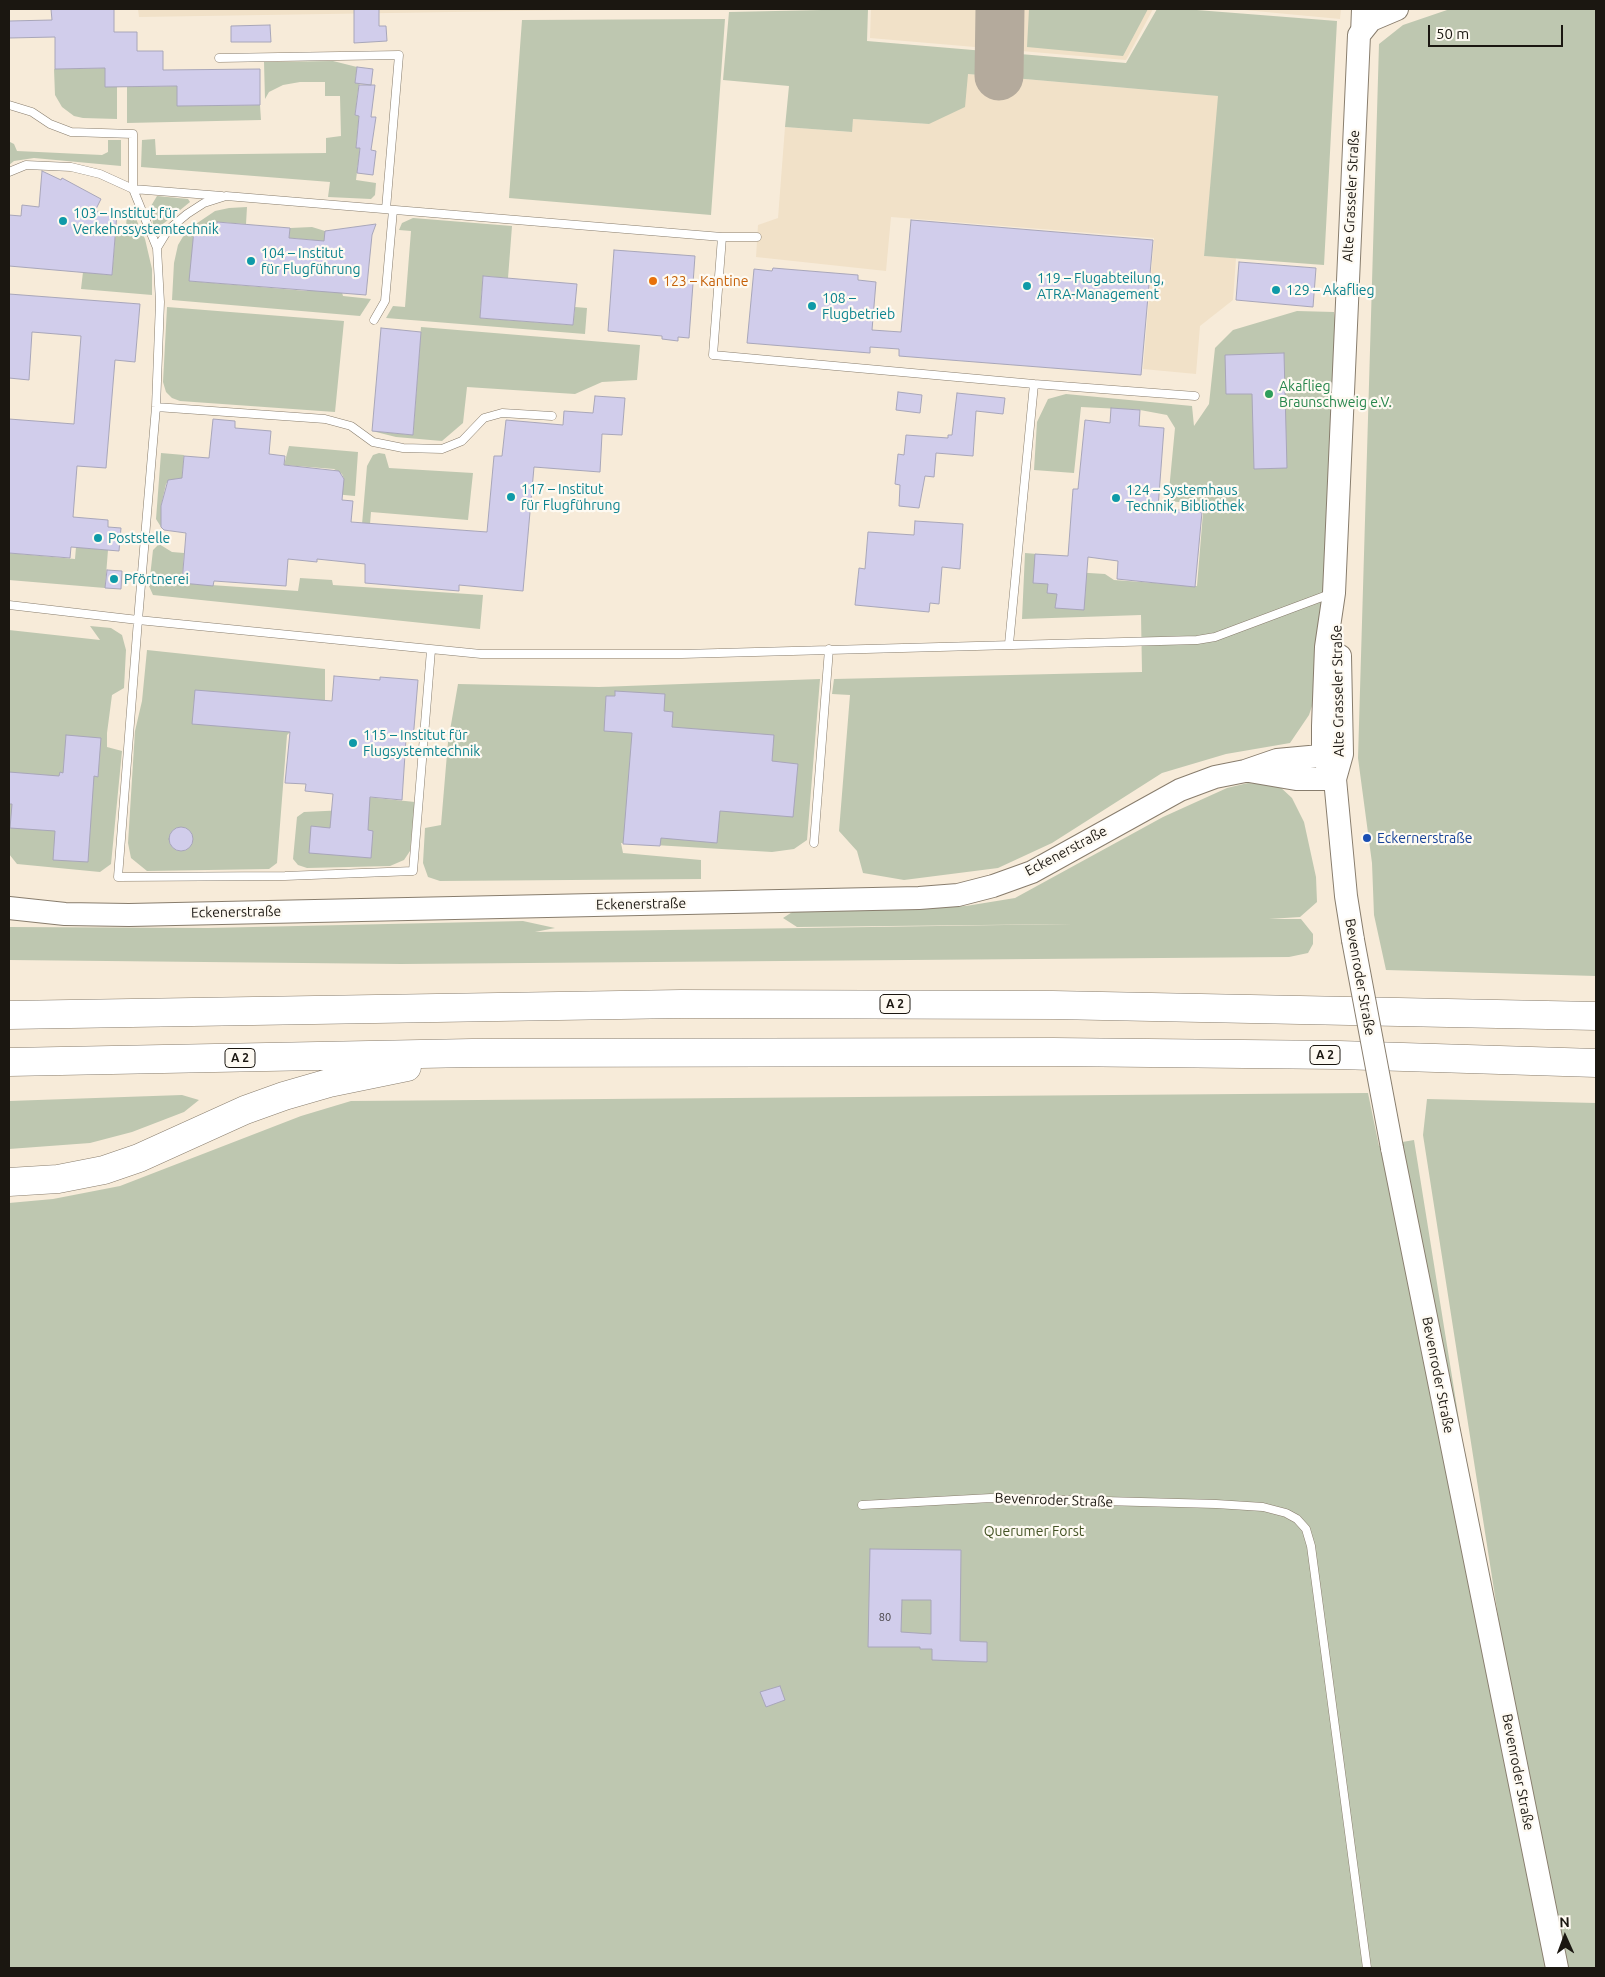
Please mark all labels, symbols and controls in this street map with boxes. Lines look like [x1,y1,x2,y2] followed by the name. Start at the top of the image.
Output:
[1430,15,1565,47] scale bar
[1436,25,1469,42] text: 50 m
[1339,130,1363,262] street label: Alte Grasseler Straße
[73,205,219,238] place label: 103 – Institut für Verkehrssystemtechnik
[57,215,69,227] marker: 103 – Institut für Verkehrssystemtechnik
[261,245,361,278] place label: 104 – Institut für Flugführung
[245,255,257,267] marker: 104 – Institut für Flugführung
[1037,270,1164,302] place label: 119 – Flugabteilung, ATRA-Management
[663,273,748,289] place label: 123 – Kantine
[647,275,659,287] marker: 123 – Kantine
[1021,280,1033,292] marker: 119 – Flugabteilung, ATRA-Management
[1286,282,1375,298] place label: 129 – Akaflieg
[1270,284,1282,296] marker: 129 – Akaflieg
[822,290,895,322] place label: 108 – Flugbetrieb
[806,300,818,312] marker: 108 – Flugbetrieb
[1279,378,1392,411] place label: Akaflieg Braunschweig e.V.
[1263,388,1275,400] marker: Akaflieg Braunschweig e.V.
[521,481,621,514] place label: 117 – Institut für Flugführung
[1126,482,1245,514] place label: 124 – Systemhaus Technik, Bibliothek
[505,491,517,503] marker: 117 – Institut für Flugführung
[1110,492,1122,504] marker: 124 – Systemhaus Technik, Bibliothek
[108,530,170,546] place label: Poststelle
[92,532,104,544] marker: Poststelle
[124,571,189,587] place label: Pförtnerei
[108,573,120,585] marker: Pförtnerei
[1328,625,1348,757] street label: Alte Grasseler Straße
[363,727,480,760] place label: 115 – Institut für Flugsystemtechnik
[347,737,359,749] marker: 115 – Institut für Flugsystemtechnik
[1022,822,1110,880] street label: Eckenerstraße
[1377,830,1472,846] place label: Eckernerstraße
[1361,832,1373,844] marker: Eckernerstraße
[596,895,686,913] street label: Eckenerstraße
[191,903,281,921] street label: Eckenerstraße
[1341,917,1379,1037] street label: Bevenroder Straße
[880,994,910,1014] road number: A 2
[1310,1046,1340,1064] road number: A 2
[225,1048,255,1068] road number: A 2
[1418,1315,1458,1435] street label: Bevenroder Straße
[994,1490,1114,1510] street label: Bevenroder Straße
[984,1523,1084,1539] park label: Querumer Forst
[879,1610,891,1624] house number: 80
[1498,1712,1538,1832] street label: Bevenroder Straße
[1540,1912,1590,1962] north arrow
[1559,1914,1570,1930] text: N

